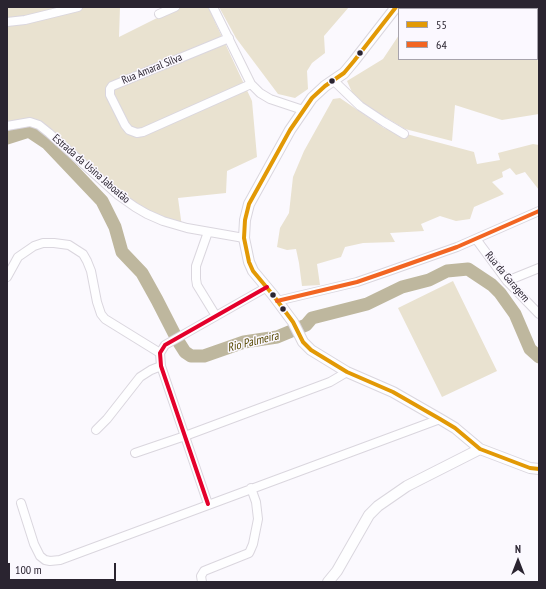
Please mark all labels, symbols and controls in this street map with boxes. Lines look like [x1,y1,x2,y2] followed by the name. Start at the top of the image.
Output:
[398,8,538,60] legend
[436,17,447,32] text: 55
[436,37,447,52] text: 64
[355,48,365,58] unlabelled marker
[120,51,184,87] street label: Rua Amaral Silva
[327,76,337,86] unlabelled marker
[50,132,132,206] street label: Estrada da Usina Jaboatão
[482,249,532,305] street label: Rua da Garagem
[268,290,278,300] unlabelled marker
[278,304,288,314] unlabelled marker
[226,329,280,355] water label: Rio Palmeira
[498,541,538,581] north arrow
[515,542,521,556] text: N
[10,555,118,581] scale bar
[15,562,42,577] text: 100 m

